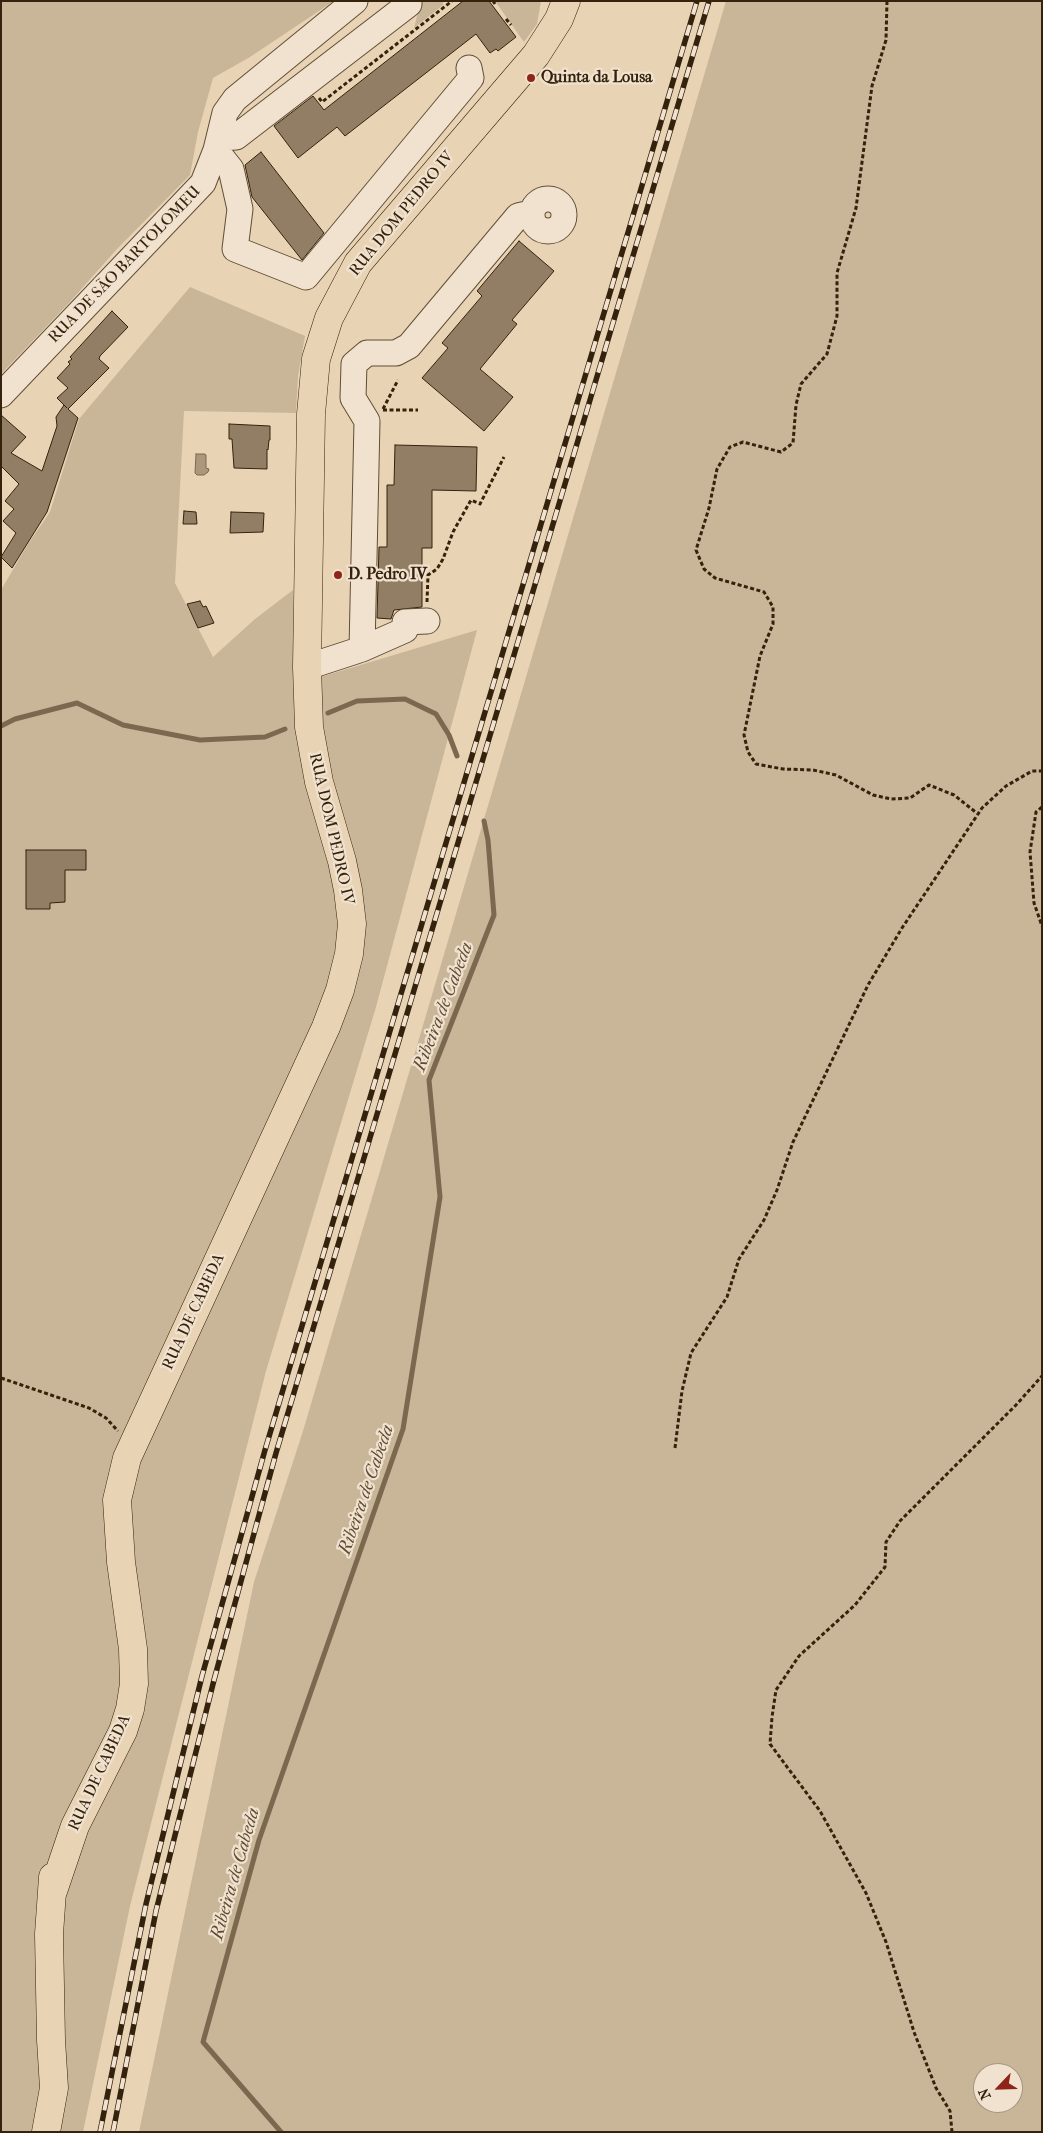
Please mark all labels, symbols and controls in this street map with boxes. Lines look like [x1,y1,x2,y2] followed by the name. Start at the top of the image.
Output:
[541,68,652,88] place label: Quinta da Lousa
[525,72,537,84] marker: Quinta da Lousa
[346,148,458,280] street label: RUA DOM PEDRO IV
[45,182,205,348] street label: RUA DE SÃO BARTOLOMEU
[348,565,427,585] place label: D. Pedro IV
[332,569,344,581] marker: D. Pedro IV
[304,751,358,907] street label: RUA DOM PEDRO IV
[410,940,478,1074] water label: Ribeira de Cabeda
[159,1251,229,1373] street label: RUA DE CABEDA
[335,1422,399,1558] water label: Ribeira de Cabeda
[65,1712,135,1834] street label: RUA DE CABEDA
[207,1806,265,1942] water label: Ribeira de Cabeda
[973,2063,1023,2113] north arrow
[975,2086,995,2102] text: N

